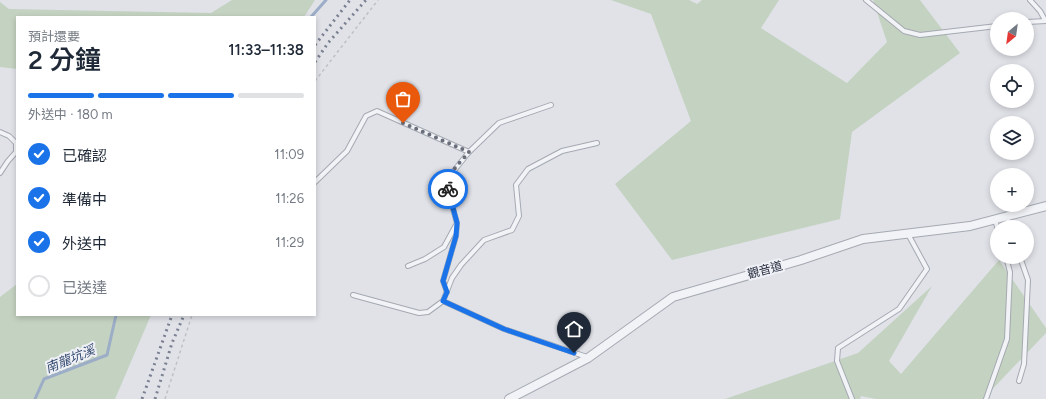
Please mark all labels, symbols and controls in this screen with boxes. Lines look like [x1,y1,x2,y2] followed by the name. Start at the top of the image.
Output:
[990,12,1034,56] north arrow
[990,12,1034,264] map controls
[28,29,80,44] text: 預計還要
[228,41,304,59] text: 11:33–11:38
[28,44,101,76] text: 2 分鐘
[990,64,1034,108] button: locate
[386,82,420,123] pin
[392,88,414,110] icon: bag
[28,107,113,122] text: 外送中 · 180 m
[990,116,1034,160] button: layers
[28,143,50,165] icon: check
[62,147,107,165] text: 已確認
[274,147,304,162] text: 11:09
[990,168,1034,212] button: +
[428,169,468,209] courier
[437,178,459,200] icon: bike
[28,187,50,209] icon: check
[62,191,107,209] text: 準備中
[275,191,304,206] text: 11:26
[990,220,1034,264] button: −
[28,231,50,253] icon: check
[62,235,107,253] text: 外送中
[275,235,304,250] text: 11:29
[746,259,784,281] street label: 觀音道
[62,279,107,297] text: 已送達
[557,312,591,353] pin
[563,318,585,340] icon: home
[43,342,99,376] water label: 南龍坑溪

